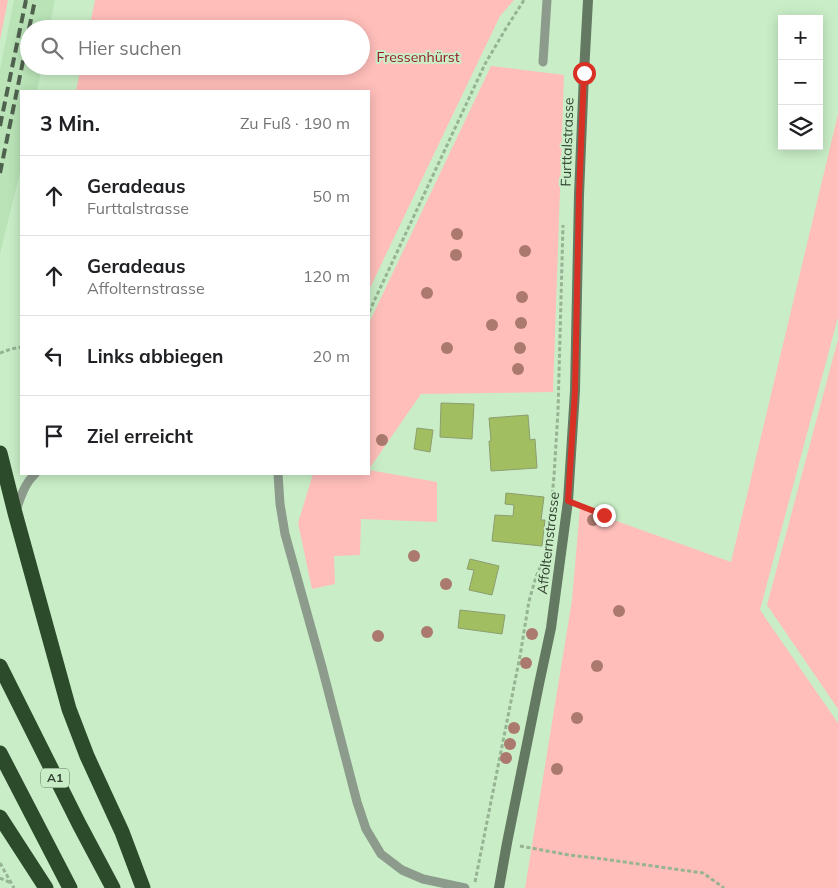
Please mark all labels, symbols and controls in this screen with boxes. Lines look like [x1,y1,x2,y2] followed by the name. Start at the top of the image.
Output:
[778,15,823,150] map controls
[778,15,823,60] button: +
[20,20,370,75] search box
[38,34,66,62] icon: search
[78,36,182,60] text: Hier suchen
[376,48,460,66] park label: Fressenhürst
[778,60,823,105] button: −
[573,62,596,85] route start
[556,97,578,187] street label: Furttalstrasse
[778,105,823,150] button: layers
[40,110,100,136] text: 3 Min.
[240,113,350,133] text: Zu Fuß · 190 m
[87,174,185,198] text: Geradeaus
[40,182,68,210] icon: ahead
[313,186,350,206] text: 50 m
[87,198,189,218] text: Furttalstrasse
[87,254,185,278] text: Geradeaus
[40,262,68,290] icon: ahead
[303,266,350,286] text: 120 m
[87,278,205,298] text: Affolternstrasse
[40,342,68,370] icon: left
[87,344,224,368] text: Links abbiegen
[313,346,350,366] text: 20 m
[40,422,68,450] icon: arrive
[87,424,193,448] text: Ziel erreicht
[533,491,563,595] street label: Affolternstrasse
[593,504,616,527] route end
[41,768,69,788] road number: A1

